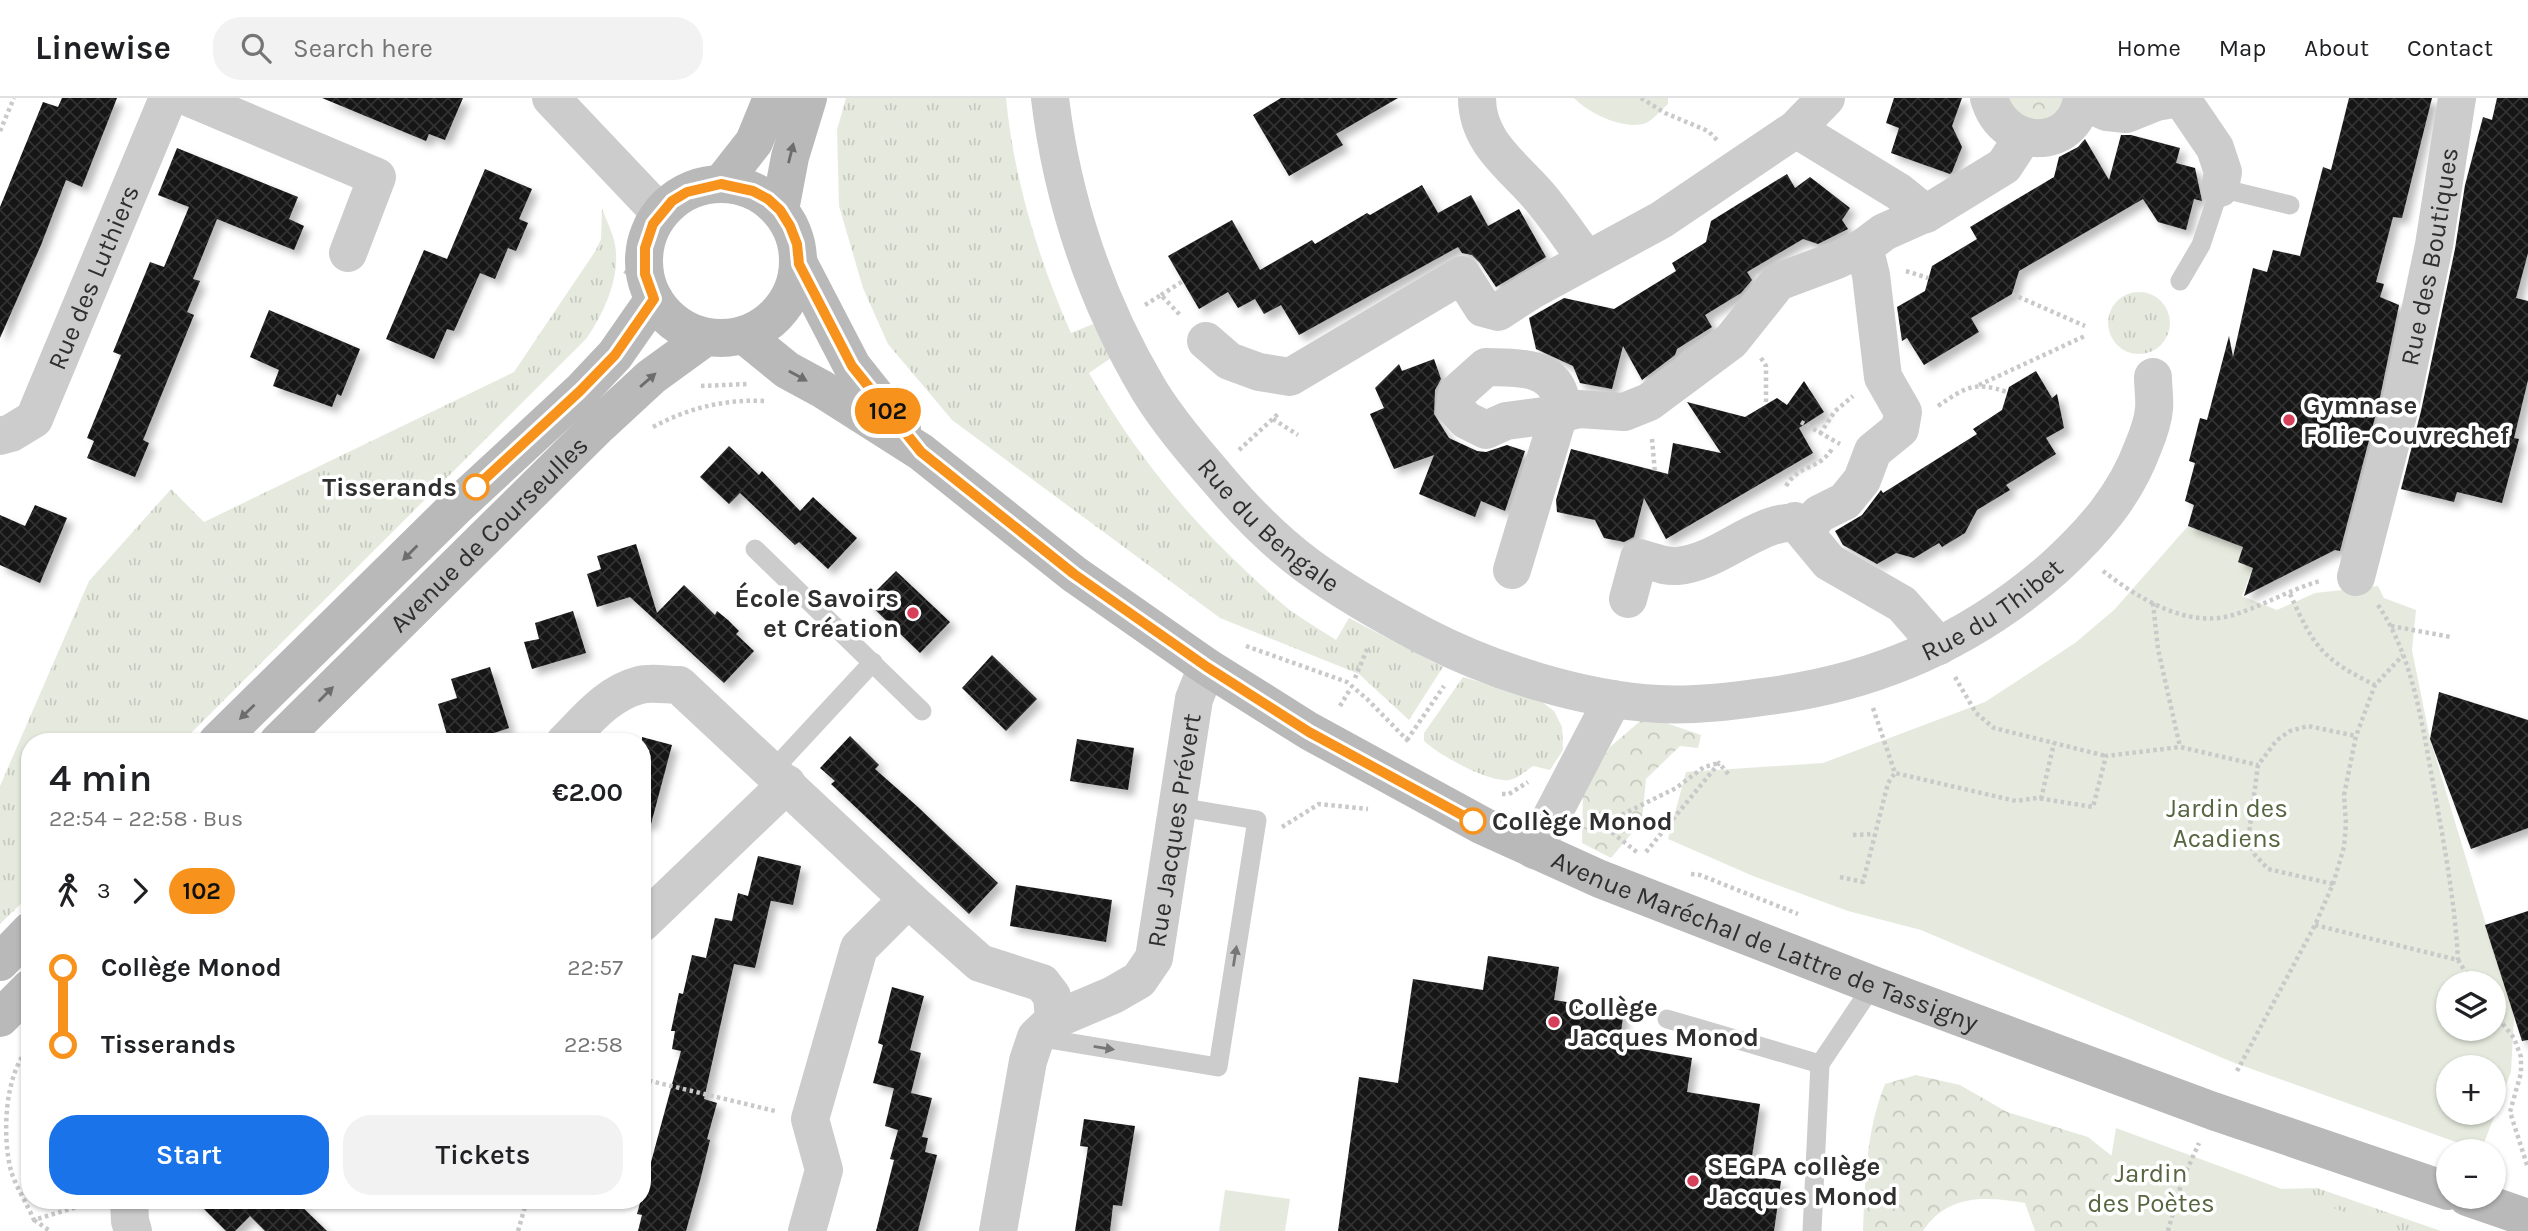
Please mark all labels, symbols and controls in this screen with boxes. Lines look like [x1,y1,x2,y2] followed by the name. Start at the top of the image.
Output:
[213,17,703,80] search box
[35,29,171,67] text: Linewise
[237,29,275,67] icon: search
[293,33,433,64] text: Search here
[2117,34,2181,62] text: Home
[2219,34,2266,62] text: Map
[2304,34,2369,62] text: About
[2407,34,2493,62] text: Contact
[786,142,797,164] one-way arrow
[2394,145,2465,369] street label: Rue des Boutiques
[41,180,146,374] street label: Rue des Luthiers
[788,370,808,382] one-way arrow
[640,373,657,388] one-way arrow
[848,388,928,434] line badge: 102
[2303,390,2510,451] place label: Gymnase Folie-Couvrechef
[869,397,907,425] text: 102
[2281,412,2297,428] marker: Gymnase Folie-Couvrechef
[383,430,595,639] street label: Avenue de Courseulles
[1191,452,1345,599] street label: Rue du Bengale
[322,472,457,503] place label: Tisserands
[463,474,489,500] marker: Tisserands
[401,544,418,561] one-way arrow
[1916,552,2070,668] street label: Rue du Thibet
[735,582,899,644] place label: École Savoirs et Création
[905,605,921,621] marker: École Savoirs et Création
[318,686,334,703] one-way arrow
[239,704,256,720] one-way arrow
[1141,711,1208,950] street label: Rue Jacques Prévert
[49,756,152,801] text: 4 min
[552,777,623,808] text: €2.00
[2166,793,2288,854] park label: Jardin des Acadiens
[49,805,243,832] text: 22:54 – 22:58 · Bus
[1492,806,1673,837] place label: Collège Monod
[1460,808,1486,834] marker: Collège Monod
[1547,844,1982,1039] street label: Avenue Maréchal de Lattre de Tassigny
[49,872,87,910] icon: walk
[121,872,159,910] icon: forward
[97,877,111,904] text: 3
[183,877,221,905] text: 102
[1230,945,1241,967] one-way arrow
[101,952,282,983] text: Collège Monod
[567,954,623,981] text: 22:57
[2436,971,2506,1209] map controls
[2436,971,2506,1041] button: layers
[1568,992,1759,1053] place label: Collège Jacques Monod
[1546,1014,1562,1030] marker: Collège Jacques Monod
[101,1029,236,1060] text: Tisserands
[564,1031,623,1058] text: 22:58
[1093,1043,1115,1054] one-way arrow
[2436,1055,2506,1125] button: +
[49,1115,329,1195] button: Start
[343,1115,623,1195] button: Tickets
[2436,1139,2506,1209] button: −
[1707,1151,1898,1212] place label: SEGPA collège Jacques Monod
[2087,1158,2215,1219] park label: Jardin des Poètes
[1685,1173,1701,1189] marker: SEGPA collège Jacques Monod

